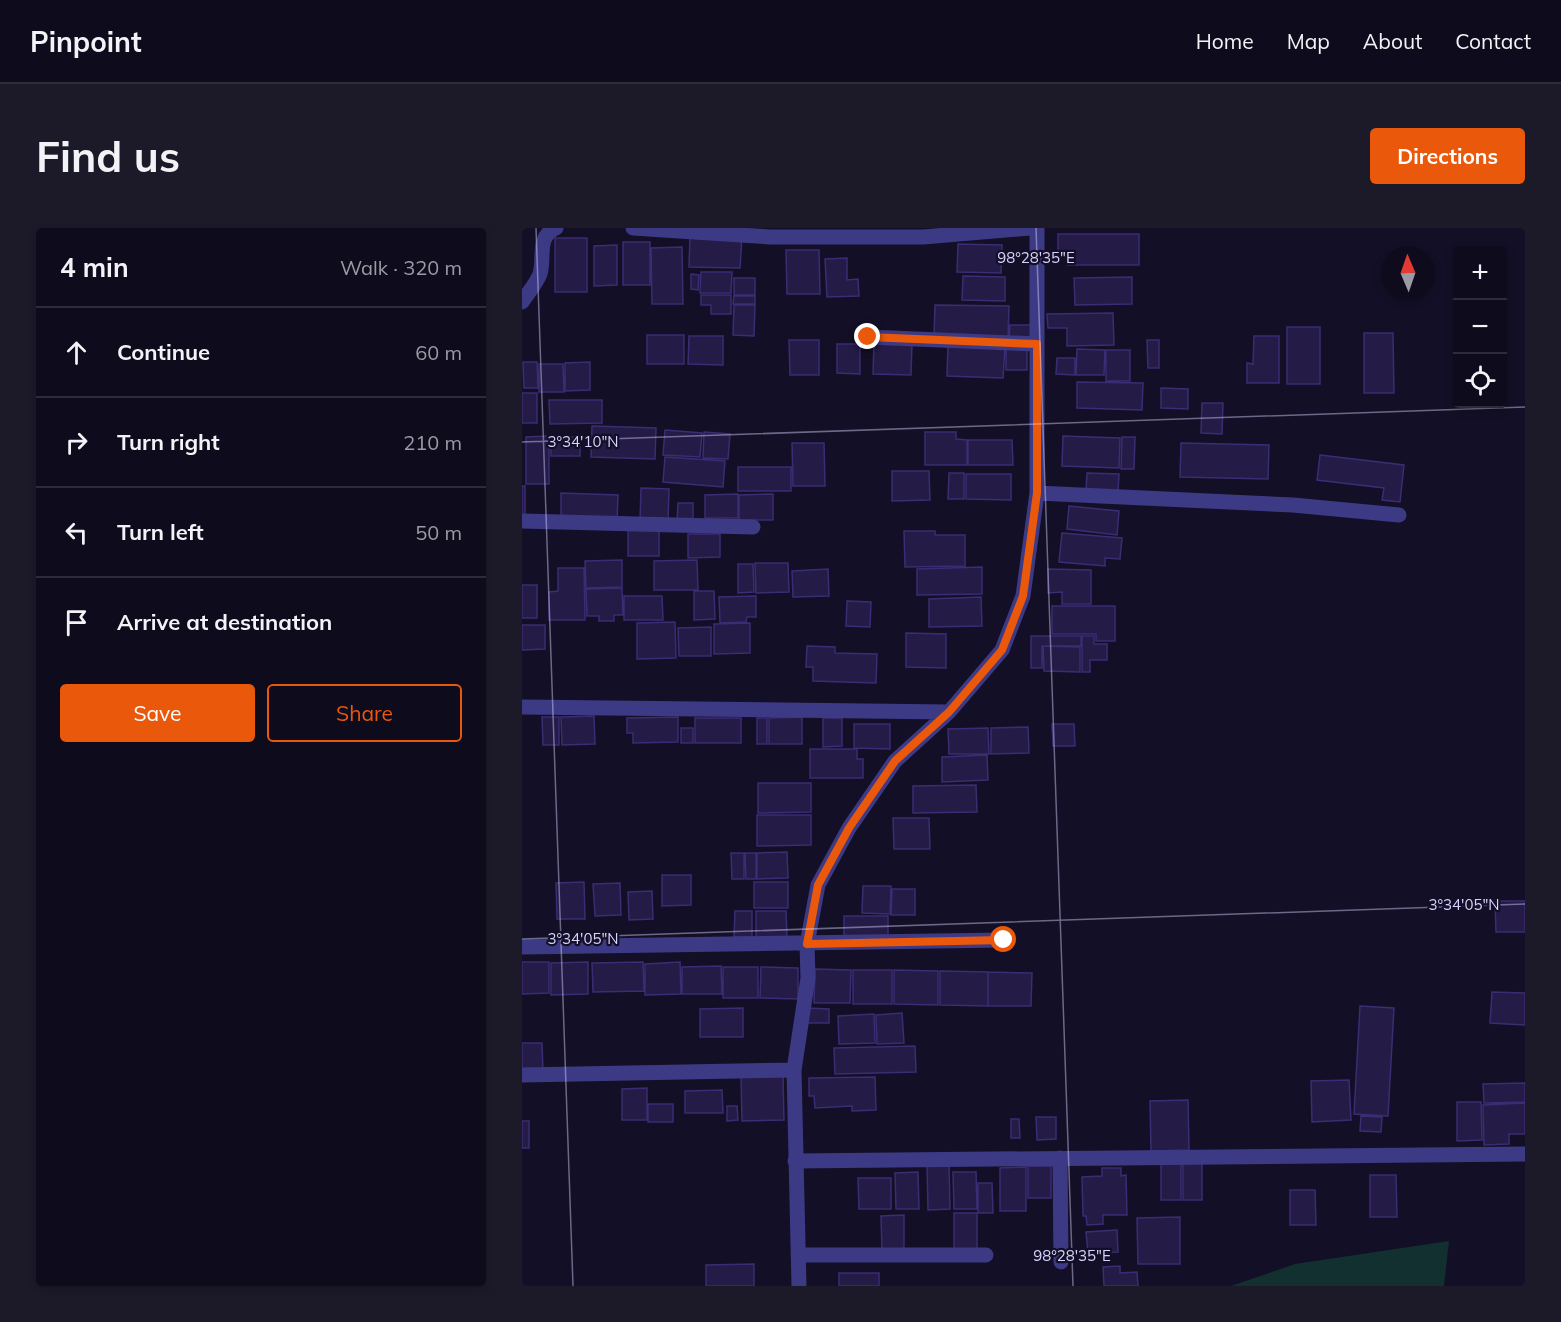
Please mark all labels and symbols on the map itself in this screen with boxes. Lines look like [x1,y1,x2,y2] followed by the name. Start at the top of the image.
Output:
[1381,246,1435,300] north arrow
[997,248,1075,267] text: 98°28'35"E
[854,323,880,349] route end
[548,432,618,451] text: 3°34'10"N
[1429,895,1499,914] text: 3°34'05"N
[990,926,1016,952] route start
[548,929,618,948] text: 3°34'05"N
[1033,1246,1111,1265] text: 98°28'35"E

